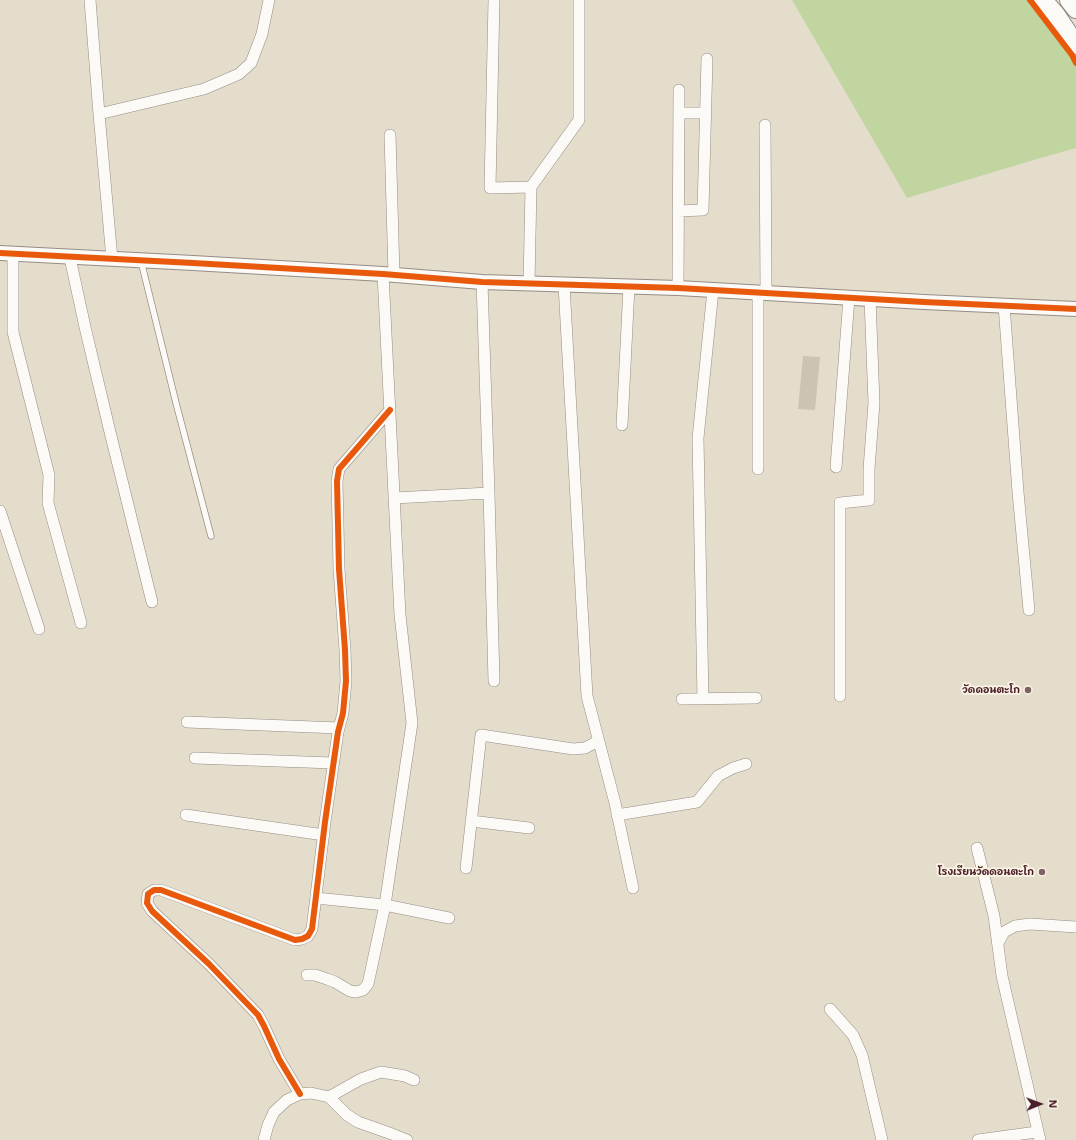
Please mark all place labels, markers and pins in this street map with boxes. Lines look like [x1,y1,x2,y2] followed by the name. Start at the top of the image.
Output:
[962,684,1020,696] place label: วัดดอนตะโก
[1023,685,1033,695] marker: วัดดอนตะโก
[938,866,1034,878] place label: โรงเรียนวัดดอนตะโก
[1037,867,1047,877] marker: โรงเรียนวัดดอนตะโก

